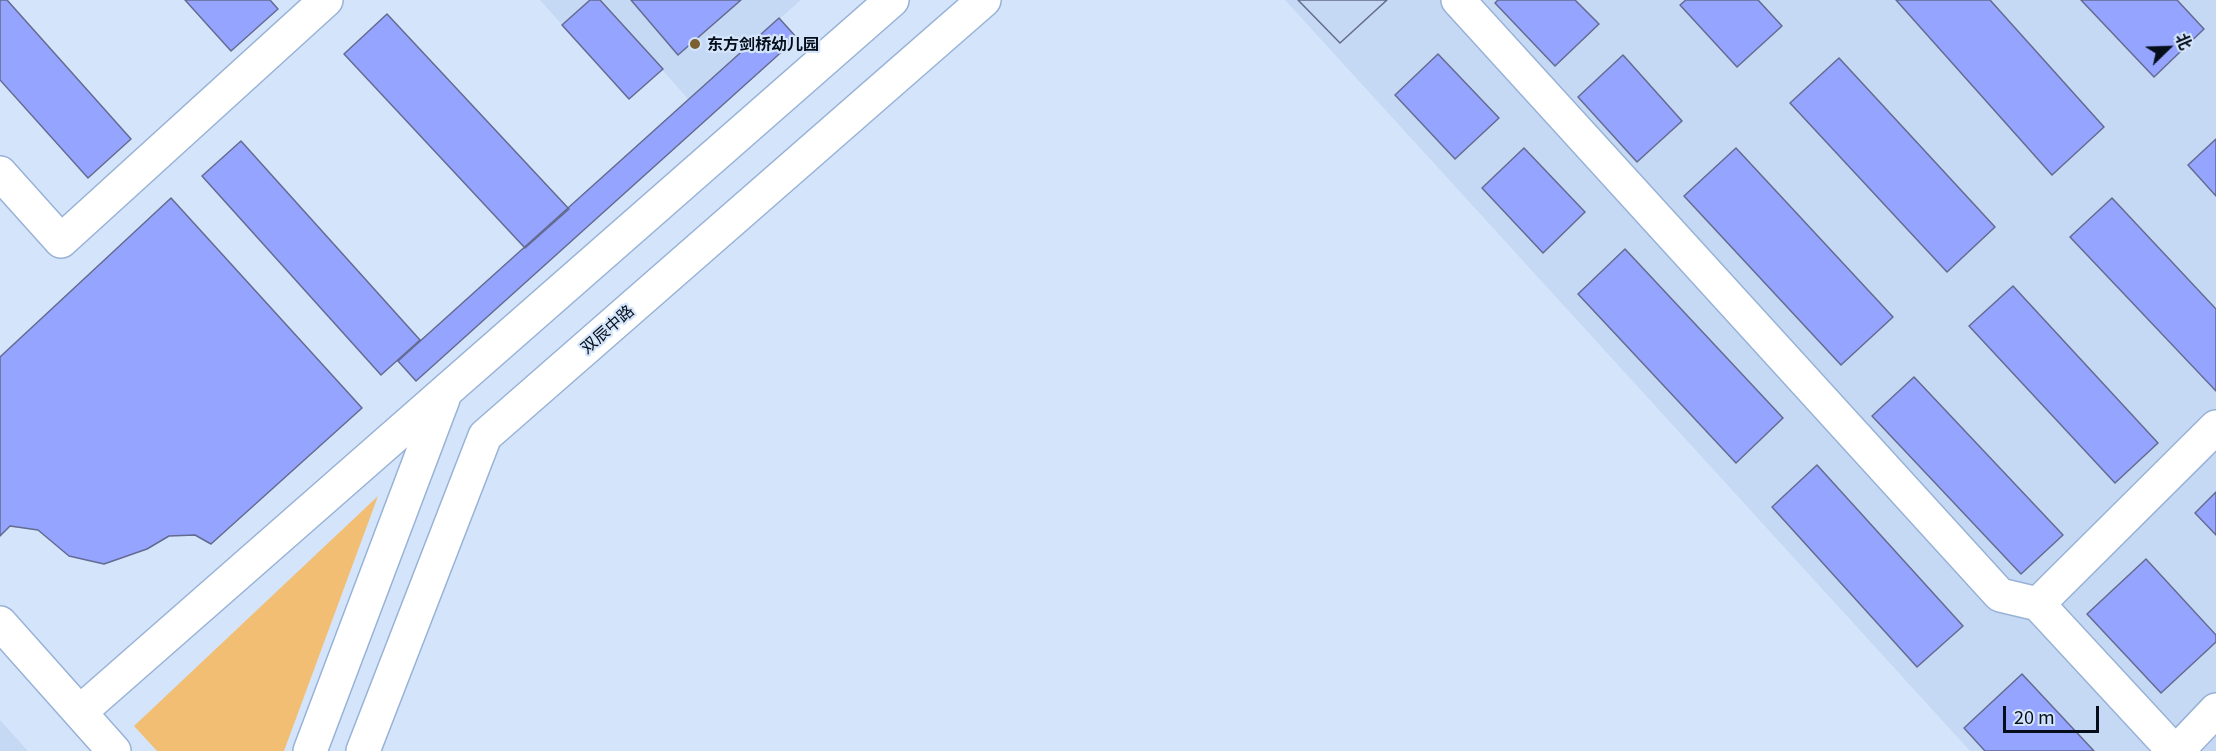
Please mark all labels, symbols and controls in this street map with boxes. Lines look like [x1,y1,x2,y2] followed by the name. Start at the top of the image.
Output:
[2138,18,2198,78] north arrow
[2170,29,2199,53] text: 北
[707,34,819,54] place label: 东方剑桥幼儿园
[688,37,702,51] marker: 东方剑桥幼儿园
[577,301,637,357] street label: 双辰中路
[2006,694,2102,732] scale bar
[2014,703,2055,729] text: 20 m

